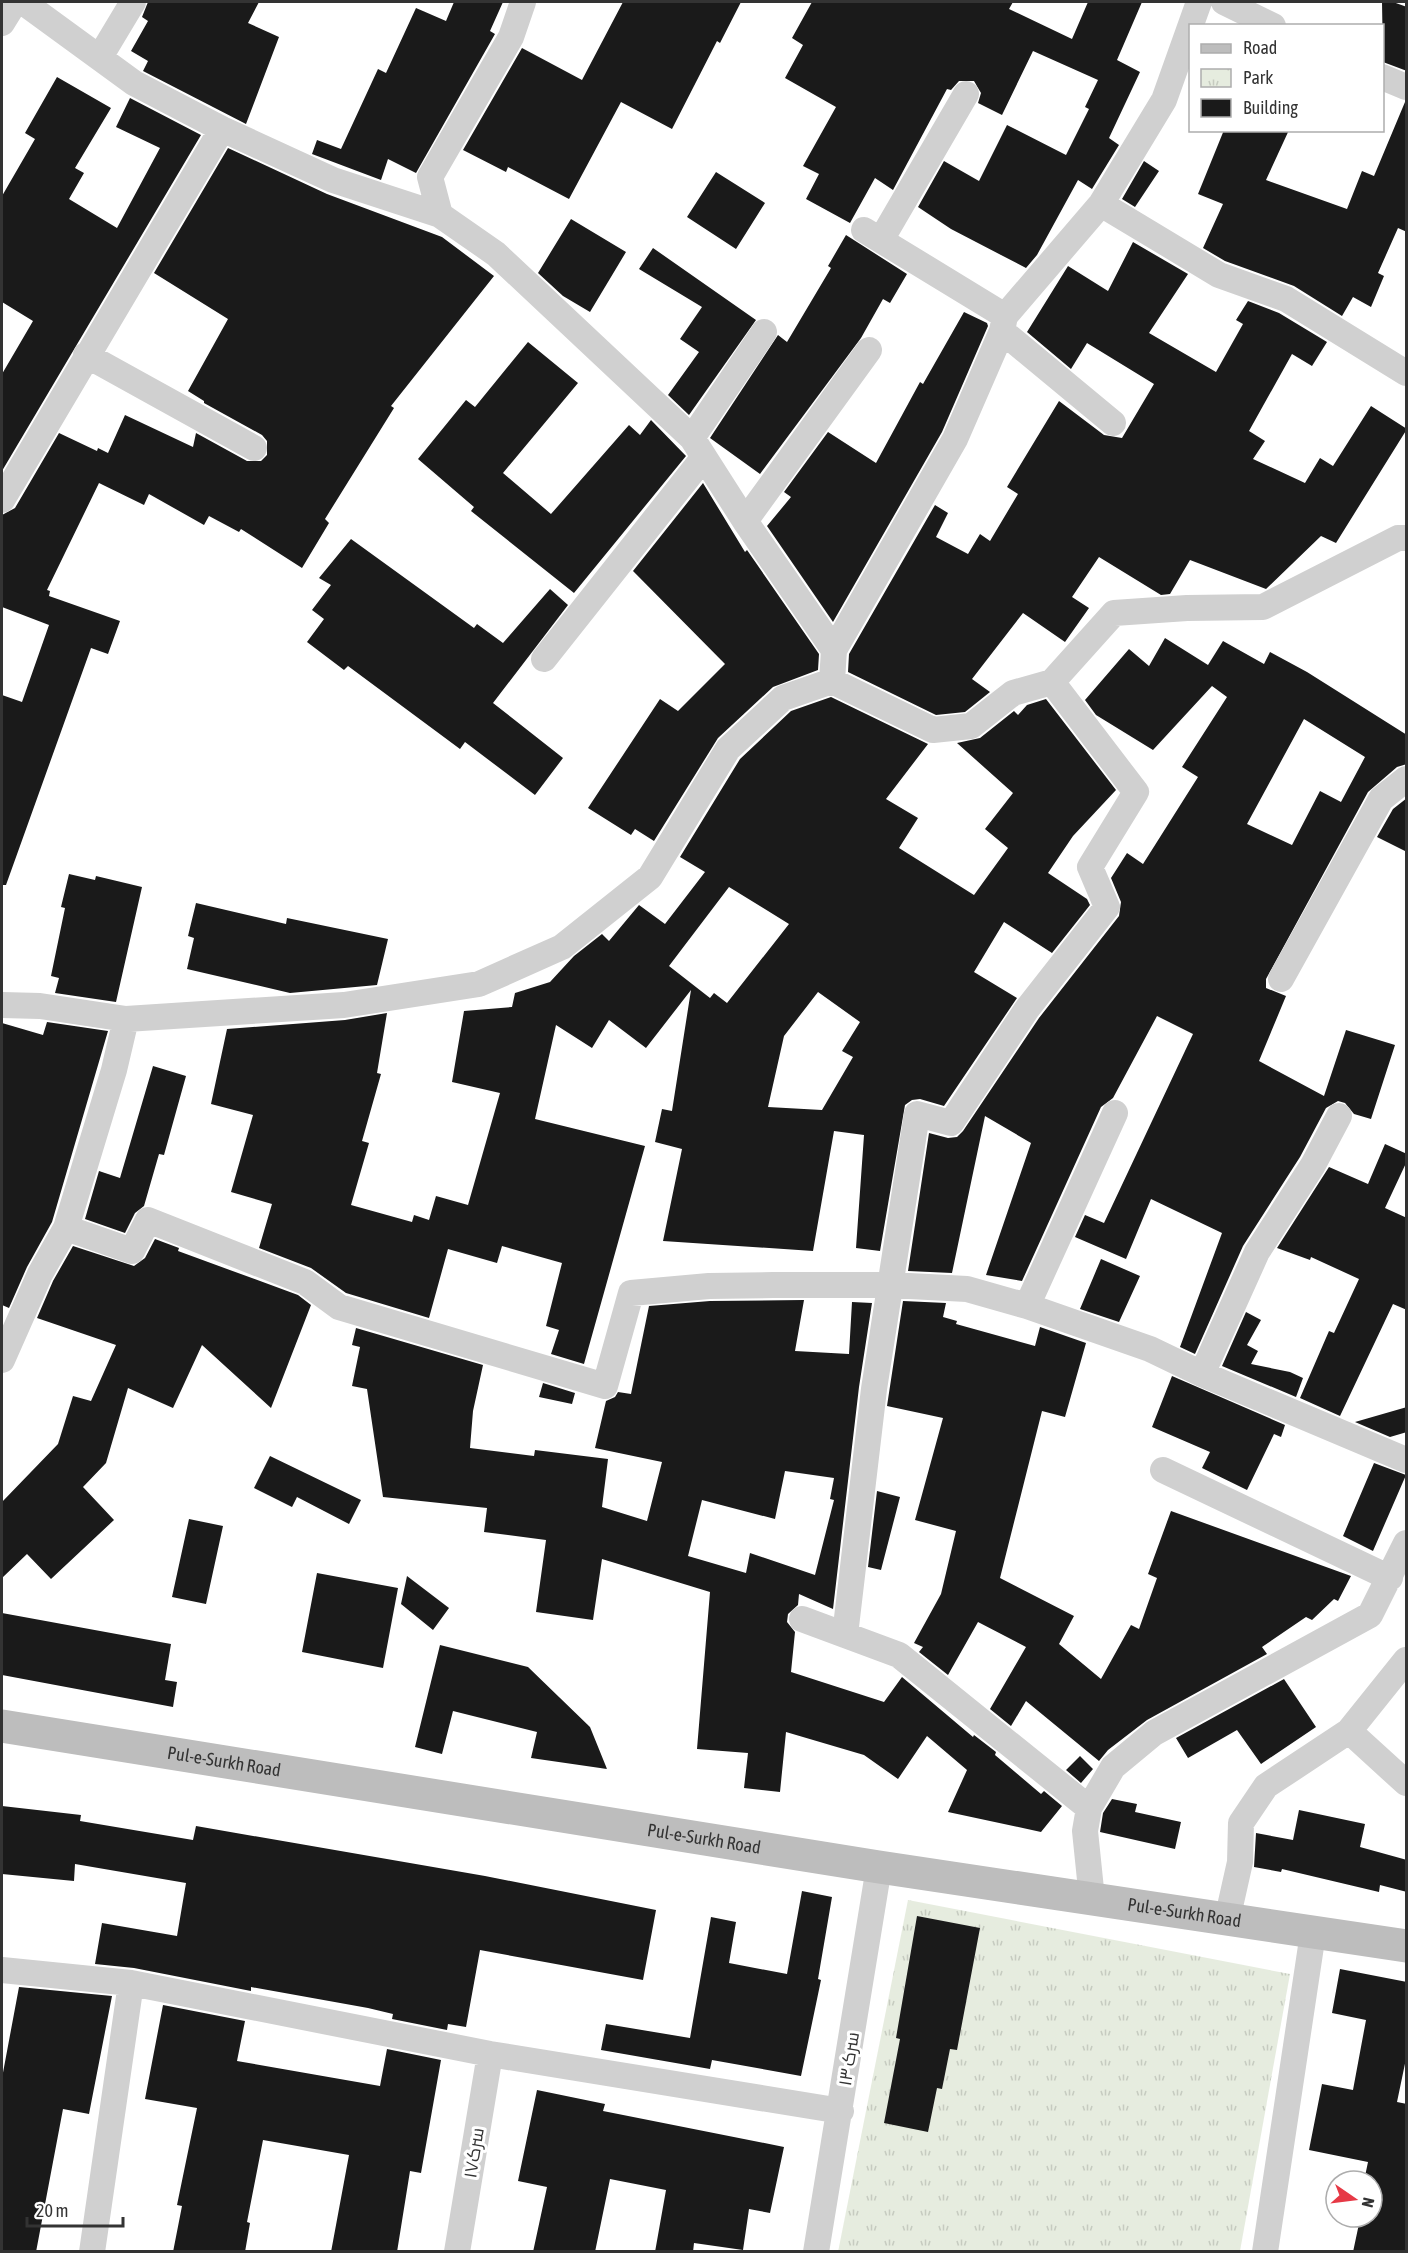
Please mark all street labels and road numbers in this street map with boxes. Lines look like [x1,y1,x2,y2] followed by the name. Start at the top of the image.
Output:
[166,1742,282,1781] street label: Pul-e-Surkh Road
[646,1819,762,1858] street label: Pul-e-Surkh Road
[1126,1893,1243,1931] street label: Pul-e-Surkh Road
[834,2030,864,2088] street label: سرک ۱۳
[459,2126,489,2180] street label: سرک۱۷

